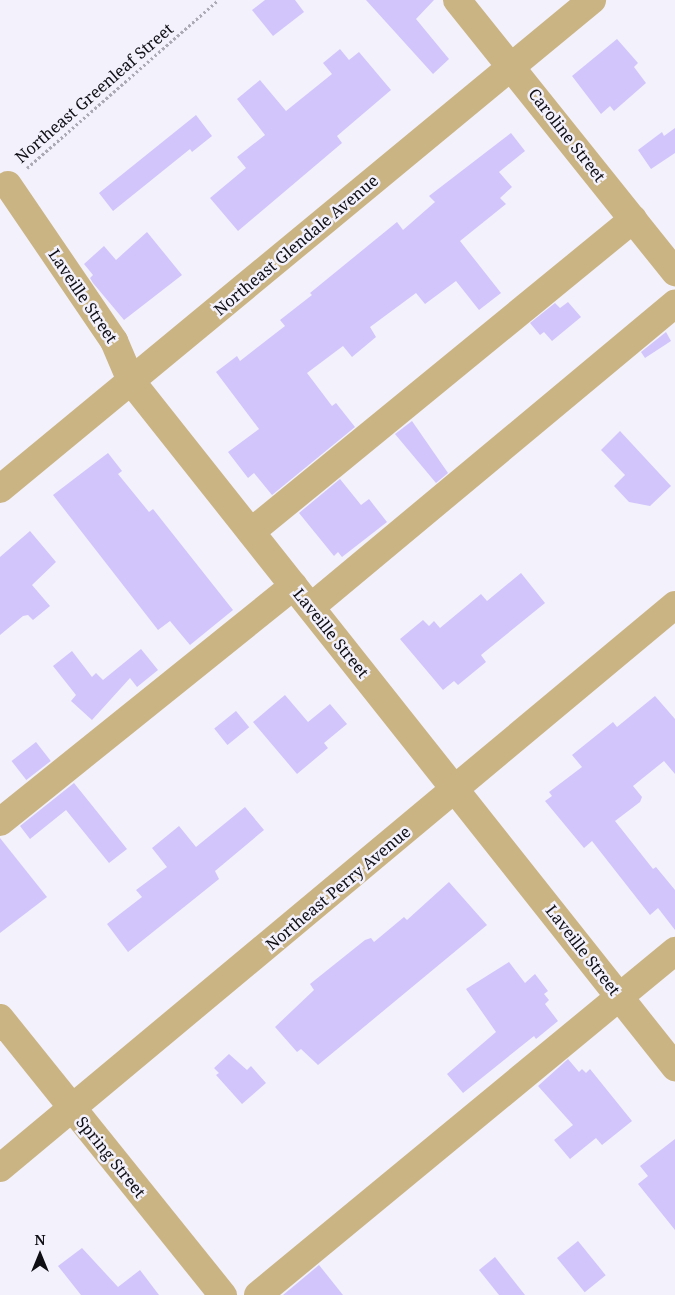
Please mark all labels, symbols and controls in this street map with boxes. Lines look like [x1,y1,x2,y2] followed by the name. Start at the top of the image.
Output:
[11,19,177,167] street label: Northeast Greenleaf Street
[525,84,609,186] street label: Caroline Street
[210,171,382,319] street label: Northeast Glendale Avenue
[45,245,121,347] street label: Laveille Street
[289,585,373,681] street label: Laveille Street
[262,822,414,954] street label: Northeast Perry Avenue
[542,901,624,999] street label: Laveille Street
[72,1113,150,1201] street label: Spring Street
[15,1230,65,1280] north arrow
[34,1230,46,1249] text: N

